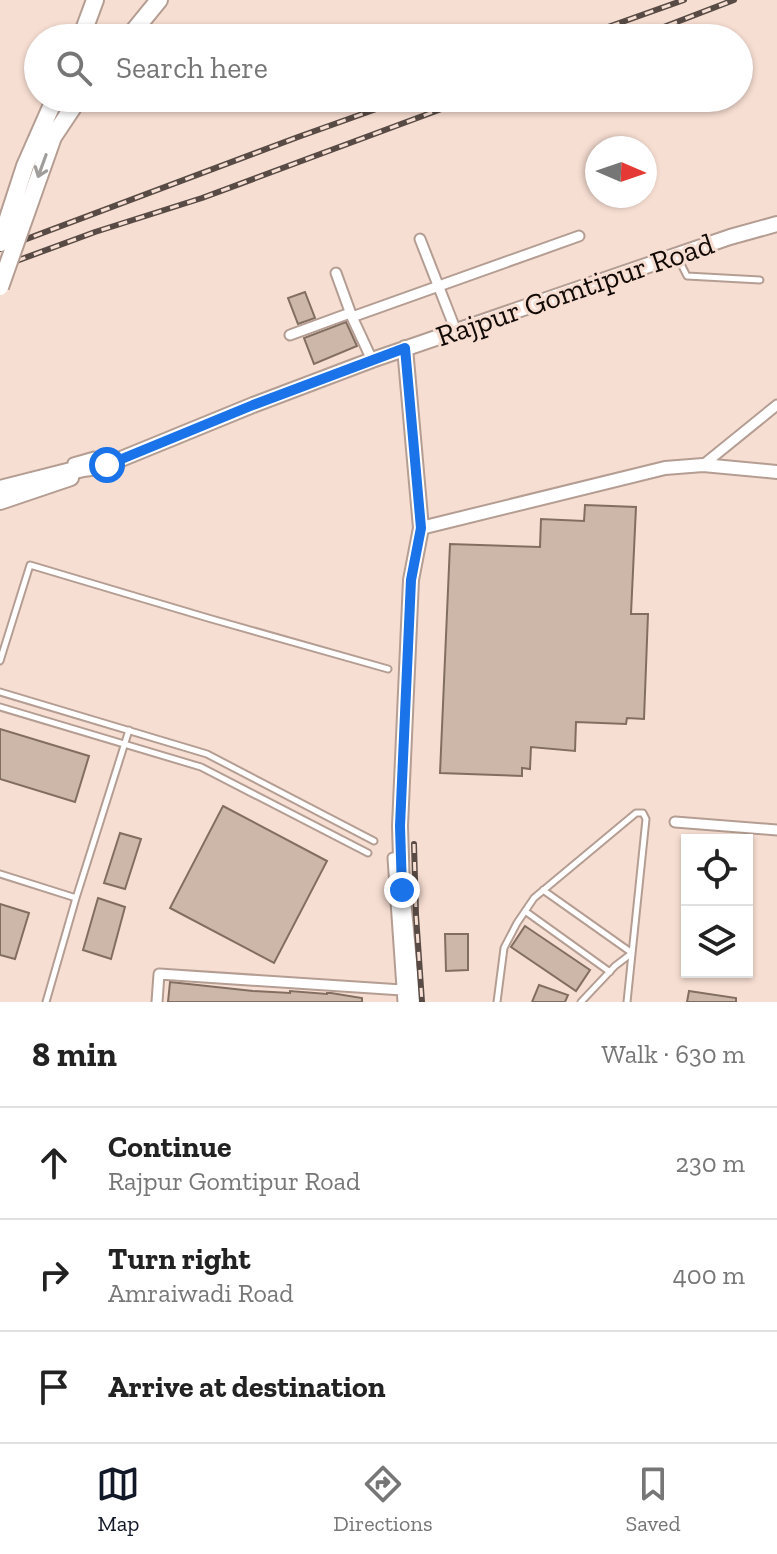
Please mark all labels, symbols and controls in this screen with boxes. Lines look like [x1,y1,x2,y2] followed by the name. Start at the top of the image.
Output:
[24,24,753,112] search box
[52,46,96,90] icon: search
[116,50,268,86] text: Search here
[585,136,657,208] north arrow
[34,154,49,179] one-way arrow
[432,225,719,354] street label: Rajpur Gomtipur Road
[89,447,125,483] route start
[681,834,753,978] map controls
[681,834,753,906] button: locate
[384,872,420,908] route end
[681,906,753,978] button: layers
[32,1034,117,1075] text: 8 min
[602,1038,745,1070] text: Walk · 630 m
[108,1129,232,1165] text: Continue
[32,1141,76,1185] icon: ahead
[676,1147,745,1179] text: 230 m
[108,1165,360,1197] text: Rajpur Gomtipur Road
[108,1241,250,1277] text: Turn right
[32,1253,76,1297] icon: right
[673,1259,745,1291] text: 400 m
[108,1277,294,1309] text: Amraiwadi Road
[32,1365,76,1409] icon: arrive
[108,1369,385,1405] text: Arrive at destination
[96,1462,140,1537] tab: Map
[333,1462,433,1537] tab: Directions
[625,1462,681,1537] tab: Saved

